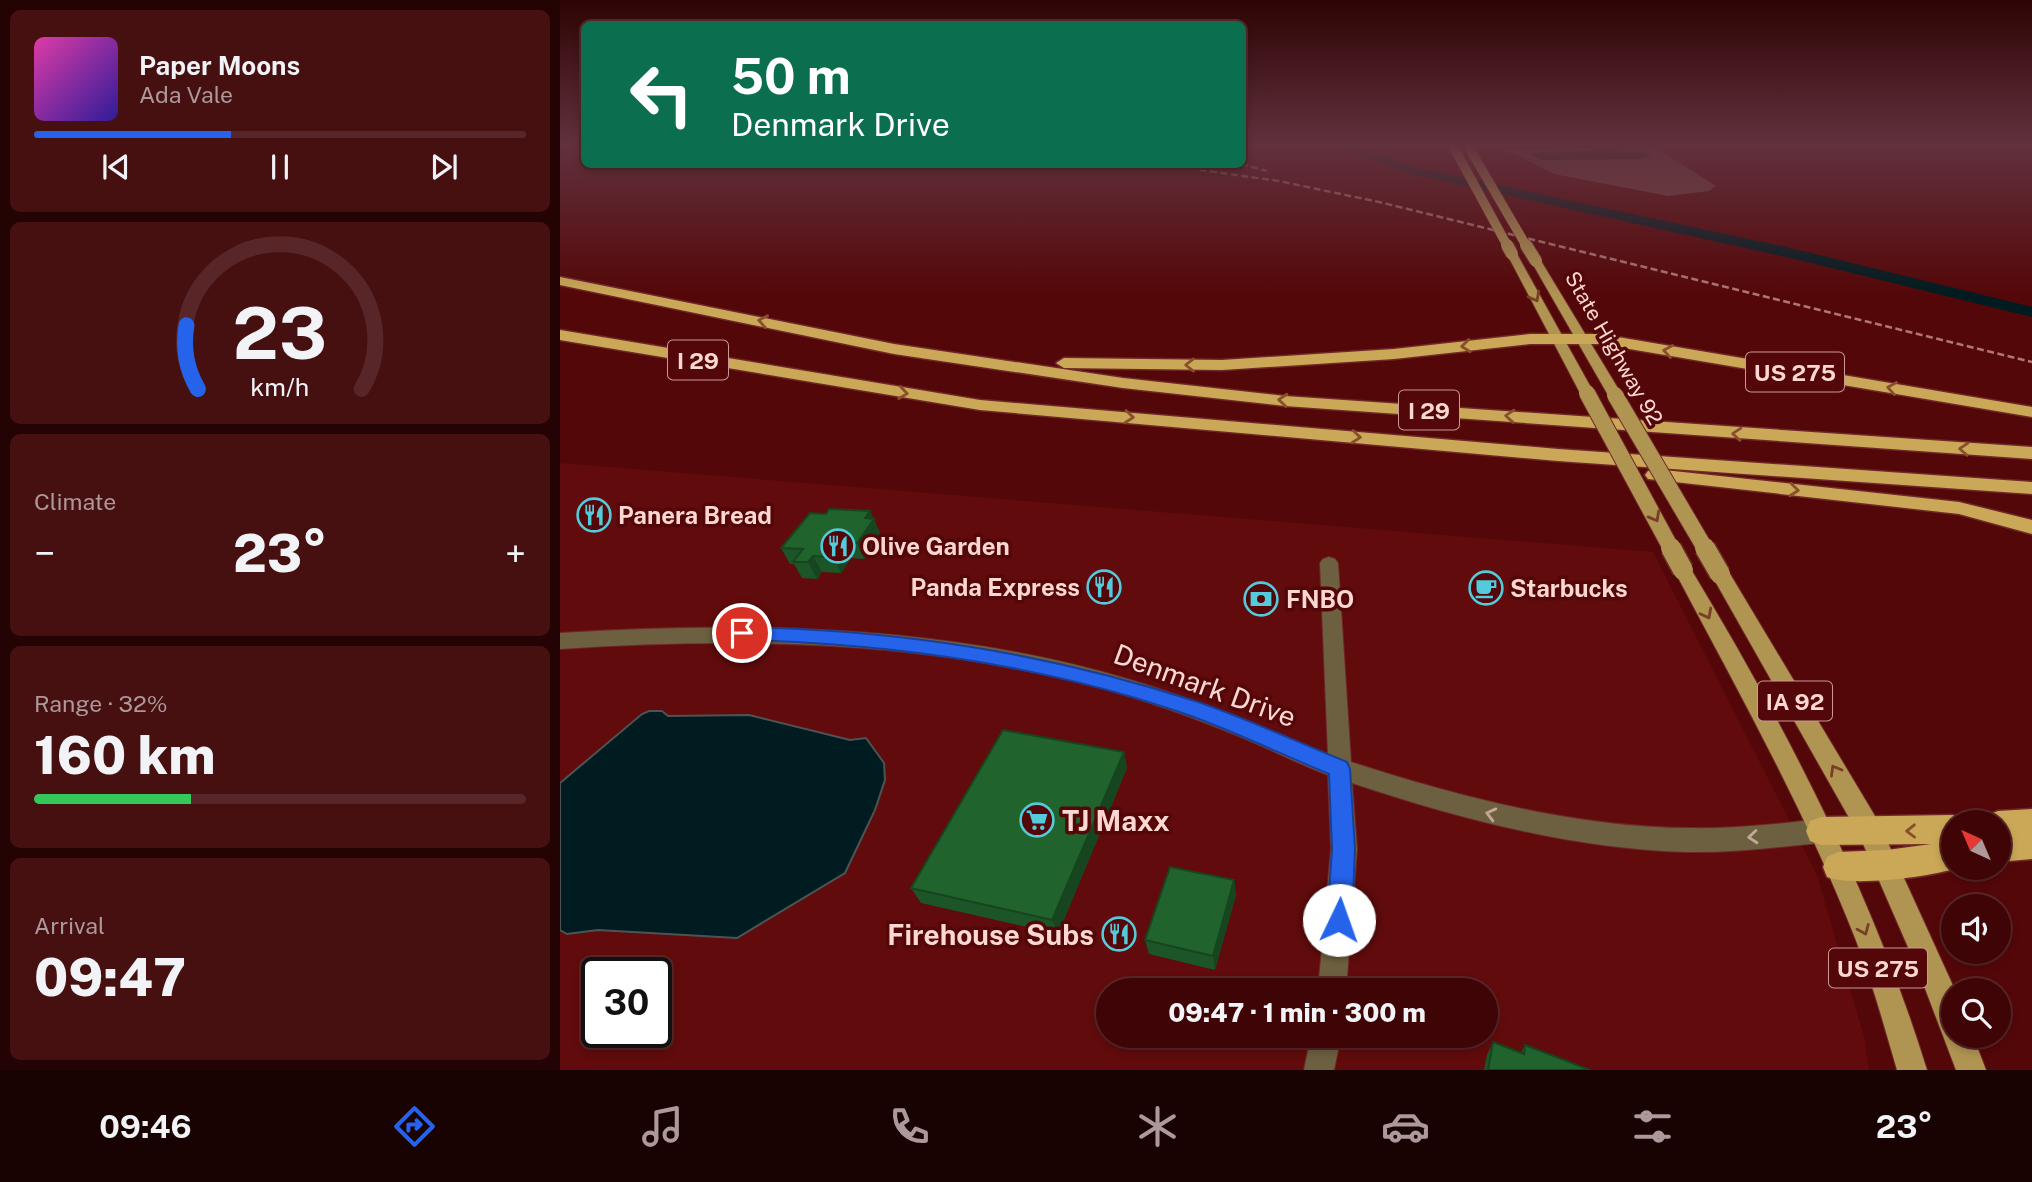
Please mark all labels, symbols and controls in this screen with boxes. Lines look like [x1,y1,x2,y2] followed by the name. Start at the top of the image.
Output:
[731,47,851,105] text: 50 m
[616,49,707,140] icon: left
[139,50,300,81] text: Paper Moons
[139,81,233,108] text: Ada Vale
[731,106,950,143] text: Denmark Drive
[97,148,135,186] icon: previous
[261,148,299,186] icon: pause
[425,148,463,186] icon: next
[1560,267,1668,429] street label: State Highway 92
[233,290,327,375] text: 23
[1527,290,1540,302] one-way arrow
[757,314,769,329] one-way arrow
[1460,339,1472,354] one-way arrow
[668,340,728,380] road number: I 29
[1662,344,1674,359] one-way arrow
[1746,352,1844,392] road number: US 275
[1184,357,1195,373] one-way arrow
[251,372,309,402] text: km/h
[1886,381,1898,396] one-way arrow
[897,386,909,401] one-way arrow
[1399,390,1459,430] road number: I 29
[1277,393,1288,408] one-way arrow
[1124,409,1135,424] one-way arrow
[1504,409,1515,424] one-way arrow
[1731,426,1742,441] one-way arrow
[1351,429,1362,444] one-way arrow
[1958,441,1969,456] one-way arrow
[1789,482,1800,497] one-way arrow
[34,488,116,515] text: Climate
[575,496,613,534] restaurant icon: Panera Bread
[618,501,772,529] place label: Panera Bread
[1647,510,1660,523] one-way arrow
[233,523,327,584] text: 23°
[819,527,857,565] restaurant icon: Olive Garden
[34,531,55,576] text: −
[505,531,526,576] text: +
[862,532,1010,560] place label: Olive Garden
[1085,568,1123,606] restaurant icon: Panda Express
[1467,569,1505,607] cafe icon: Starbucks
[911,573,1080,601] place label: Panda Express
[1510,574,1628,602] place label: Starbucks
[1242,580,1280,618] bank icon: FNBO
[1286,585,1354,613] place label: FNBO
[712,603,772,663] pin
[1699,607,1712,619] one-way arrow
[723,614,761,652] icon: arrive
[1109,637,1301,733] street label: Denmark Drive
[1758,681,1832,720] road number: IA 92
[34,690,167,717] text: Range · 32%
[34,725,215,786] text: 160 km
[1830,765,1843,778] one-way arrow
[1018,801,1056,839] supermarket icon: TJ Maxx
[1062,804,1170,837] place label: TJ Maxx
[1485,808,1497,822] one-way arrow
[1941,810,2011,880] north arrow
[1941,810,2011,1048] map controls
[1905,824,1916,839] one-way arrow
[1747,829,1758,844] one-way arrow
[1302,883,1376,957] position arrow
[1941,894,2011,964] button: sound
[34,912,105,939] text: Arrival
[1100,915,1138,953] restaurant icon: Firehouse Subs
[887,918,1094,951] place label: Firehouse Subs
[1856,924,1870,936] one-way arrow
[34,947,186,1008] text: 09:47
[1829,948,1927,987] road number: US 275
[581,957,672,1048] speed limit sign: 30
[1941,978,2011,1048] button: search
[1168,997,1426,1028] text: 09:47 · 1 min · 300 m
[390,1102,439,1151] icon: directions
[638,1102,687,1151] icon: music
[885,1102,934,1151] icon: phone
[1133,1102,1182,1151] icon: climate
[1381,1102,1430,1151] icon: car
[1628,1102,1677,1151] icon: filters
[99,1108,192,1145] text: 09:46
[1876,1108,1933,1145] text: 23°

